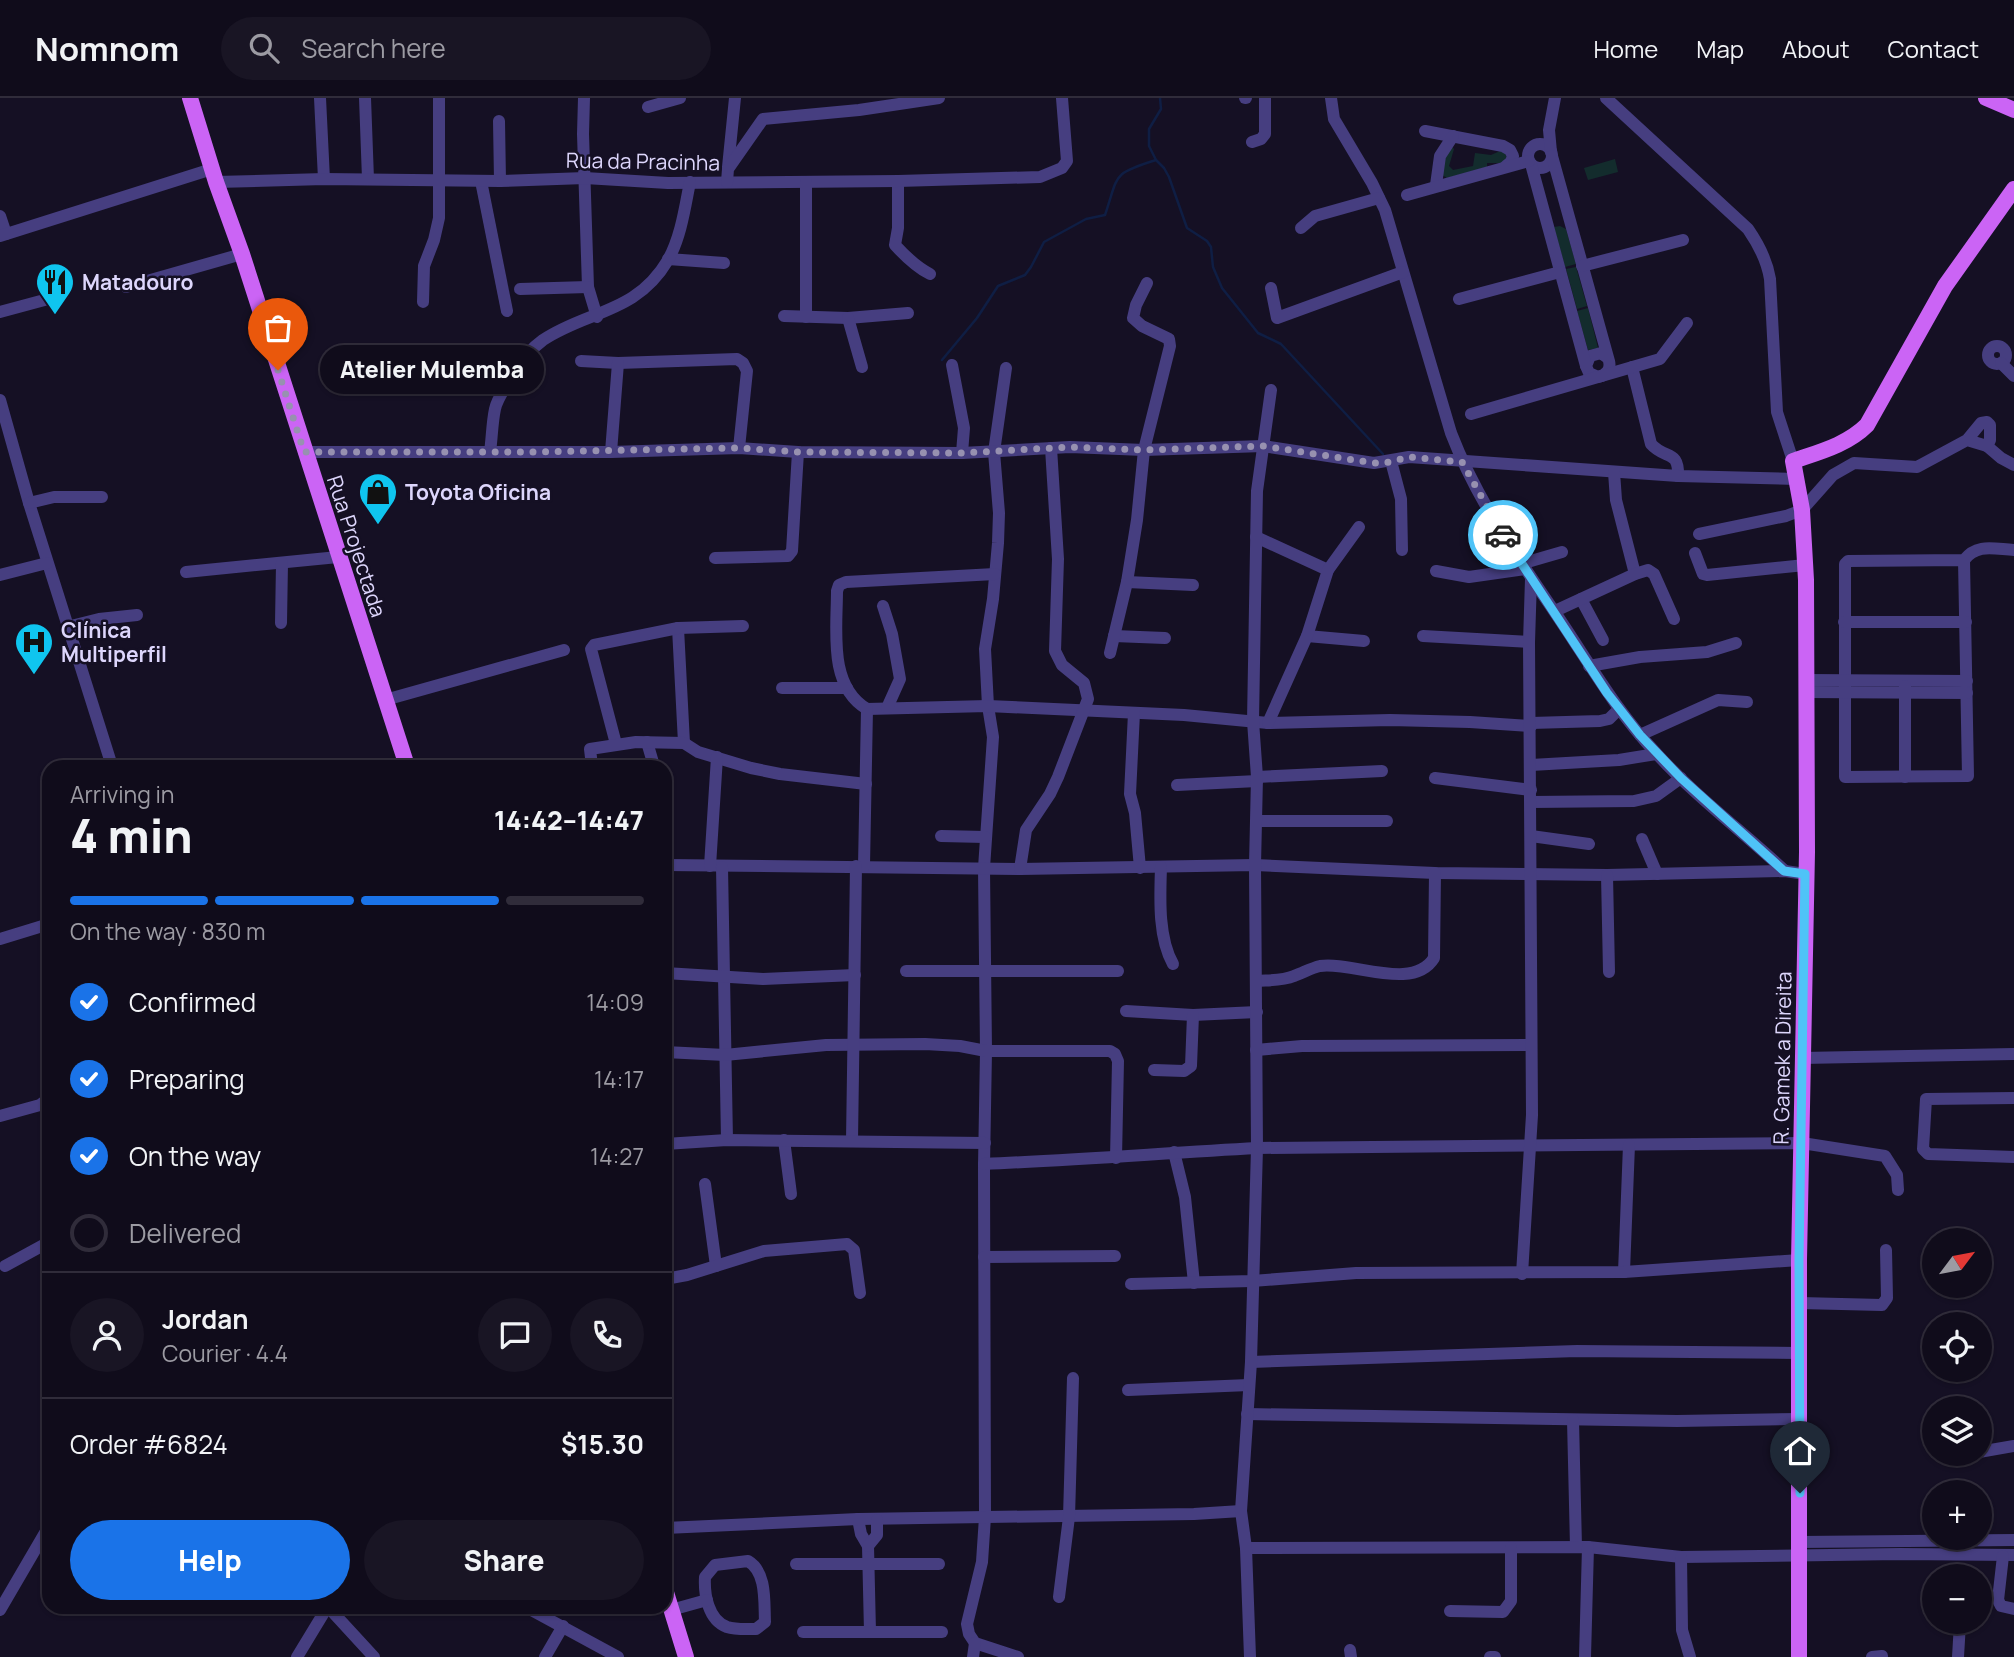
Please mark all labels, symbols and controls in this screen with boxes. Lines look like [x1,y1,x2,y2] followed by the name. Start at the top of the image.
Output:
[221,17,711,80] search box
[35,26,179,71] text: Nomnom
[245,29,283,67] icon: search
[301,30,446,66] text: Search here
[1593,32,1658,65] text: Home
[1696,32,1744,65] text: Map
[1782,32,1850,65] text: About
[1888,32,1979,65] text: Contact
[566,146,720,176] street label: Rua da Pracinha
[34,261,76,316] restaurant icon: Matadouro
[82,268,193,296] place label: Matadouro
[248,298,308,370] pin
[259,309,297,347] icon: bag
[320,345,544,394] callout: Atelier Mulemba
[340,353,524,385] text: Atelier Mulemba
[357,471,399,526] shop icon: Toyota Oficina
[321,472,393,620] street label: Rua Projectada
[405,478,551,506] place label: Toyota Oficina
[1468,500,1538,570] courier
[1484,516,1522,554] icon: car
[61,616,167,668] place label: Clínica Multiperfil
[13,621,55,676] hospital icon: Clínica Multiperfil
[70,778,175,810] text: Arriving in
[494,802,644,838] text: 14:42–14:47
[70,804,193,867] text: 4 min
[70,915,266,947] text: On the way · 830 m
[1766,971,1798,1145] street label: R. Gamek a Direita
[70,983,108,1021] icon: check
[129,984,256,1020] text: Confirmed
[586,986,644,1018] text: 14:09
[70,1060,108,1098] icon: check
[129,1061,245,1097] text: Preparing
[594,1063,644,1095] text: 14:17
[70,1137,108,1175] icon: check
[129,1138,261,1174] text: On the way
[590,1140,644,1172] text: 14:27
[129,1215,241,1251] text: Delivered
[1922,1228,1992,1298] north arrow
[1922,1228,1992,1634] map controls
[70,1298,144,1372] button: person
[478,1298,552,1372] button: chat
[570,1298,644,1372] button: phone
[162,1301,248,1337] text: Jordan
[1922,1312,1992,1382] button: locate
[162,1337,288,1369] text: Courier · 4.4
[1922,1396,1992,1466] button: layers
[1770,1421,1830,1493] pin
[70,1426,228,1462] text: Order #6824
[561,1426,644,1462] text: $15.30
[1781,1432,1819,1470] icon: home
[1922,1480,1992,1550] button: +
[70,1520,350,1600] button: Help
[364,1520,644,1600] button: Share
[1922,1564,1992,1634] button: −

